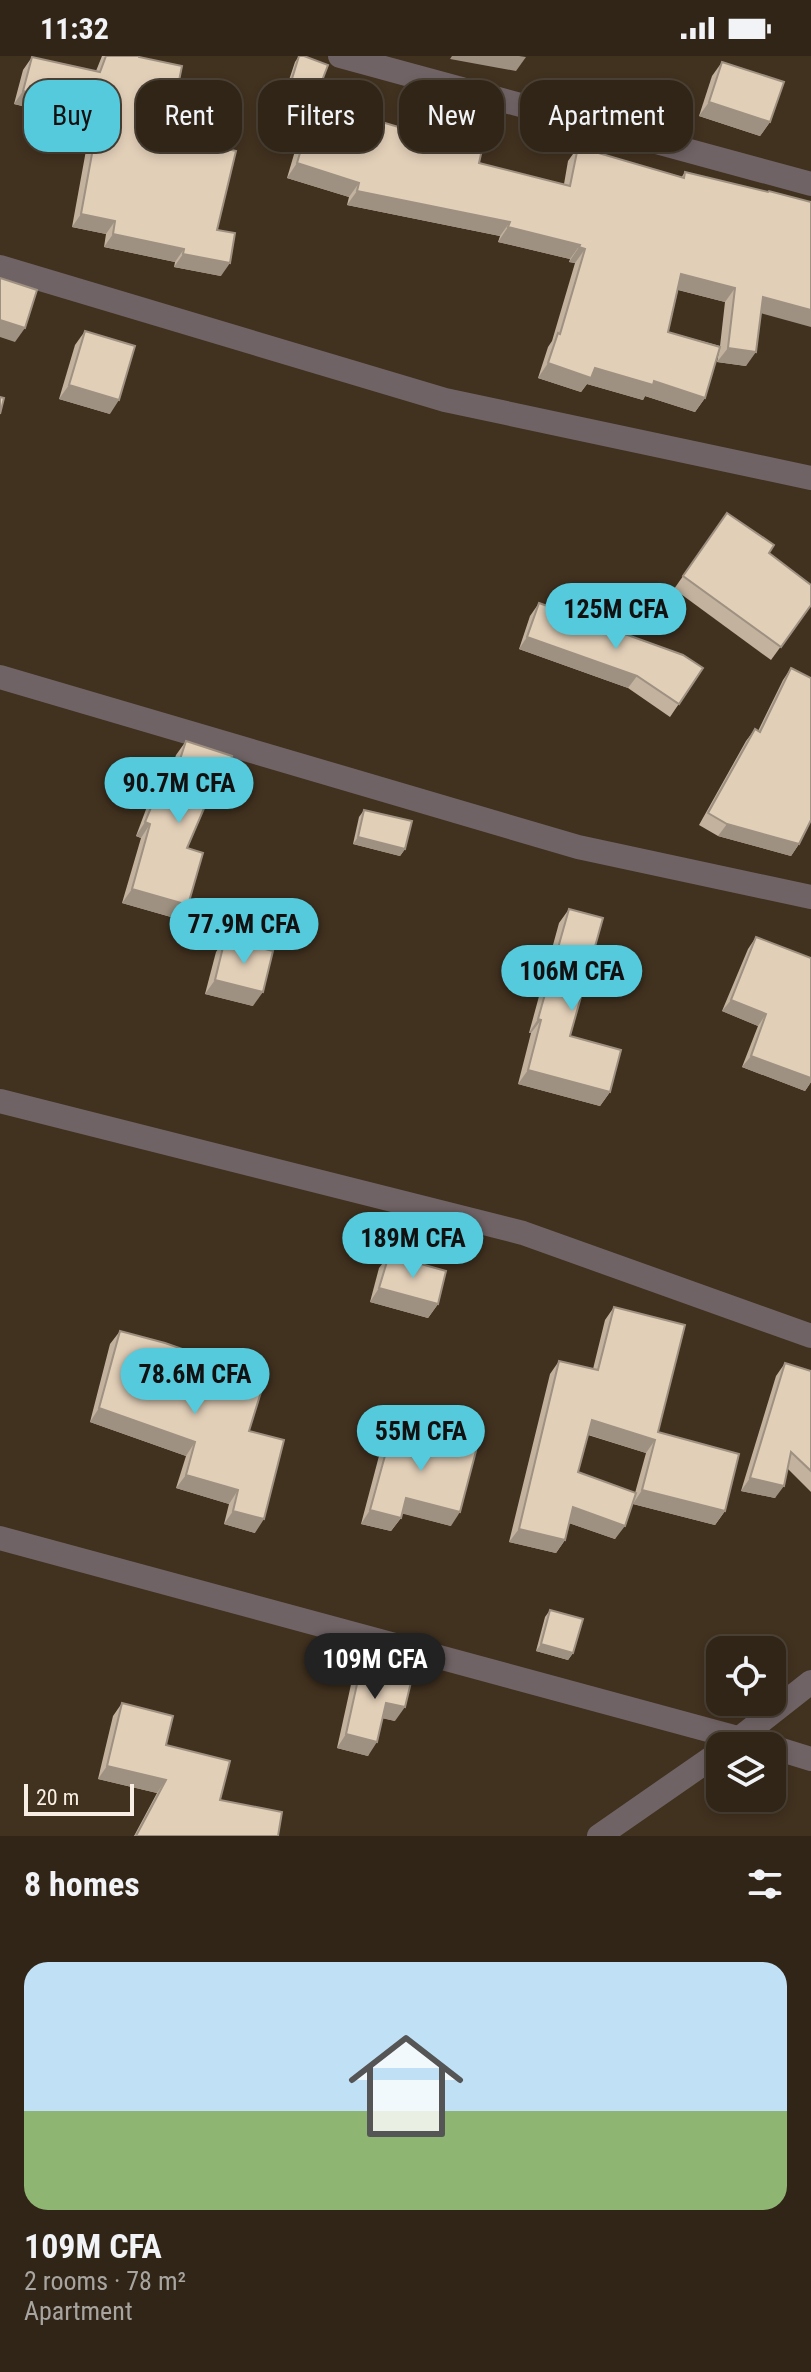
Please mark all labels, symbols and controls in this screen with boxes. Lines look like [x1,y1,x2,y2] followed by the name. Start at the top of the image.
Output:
[40,11,109,46] text: 11:32
[24,80,120,152] chip: Buy
[136,80,242,152] chip: Rent
[258,80,383,152] chip: Filters
[399,80,504,152] chip: New
[520,80,693,152] chip: Apartment
[533,583,699,651] pin: 125M CFA
[563,594,669,624] text: 125M CFA
[87,757,271,825] pin: 90.7M CFA
[123,768,235,798] text: 90.7M CFA
[152,898,336,966] pin: 77.9M CFA
[188,909,300,939] text: 77.9M CFA
[489,945,655,1013] pin: 106M CFA
[519,956,625,986] text: 106M CFA
[330,1212,496,1280] pin: 189M CFA
[360,1223,466,1253] text: 189M CFA
[103,1348,287,1416] pin: 78.6M CFA
[139,1359,251,1389] text: 78.6M CFA
[347,1405,495,1473] pin: 55M CFA
[375,1416,467,1446] text: 55M CFA
[292,1633,458,1701] pin: 109M CFA
[706,1636,786,1812] map controls
[706,1636,786,1716] button: locate
[322,1644,428,1674] text: 109M CFA
[706,1732,786,1812] button: layers
[24,1780,134,1816] scale bar
[36,1785,79,1810] text: 20 m
[743,1862,787,1906] icon: filters
[24,1864,140,1904] text: 8 homes
[334,2014,478,2158] icon: home
[24,2226,162,2266] text: 109M CFA
[24,2266,186,2296] text: 2 rooms · 78 m²
[24,2296,133,2326] text: Apartment

